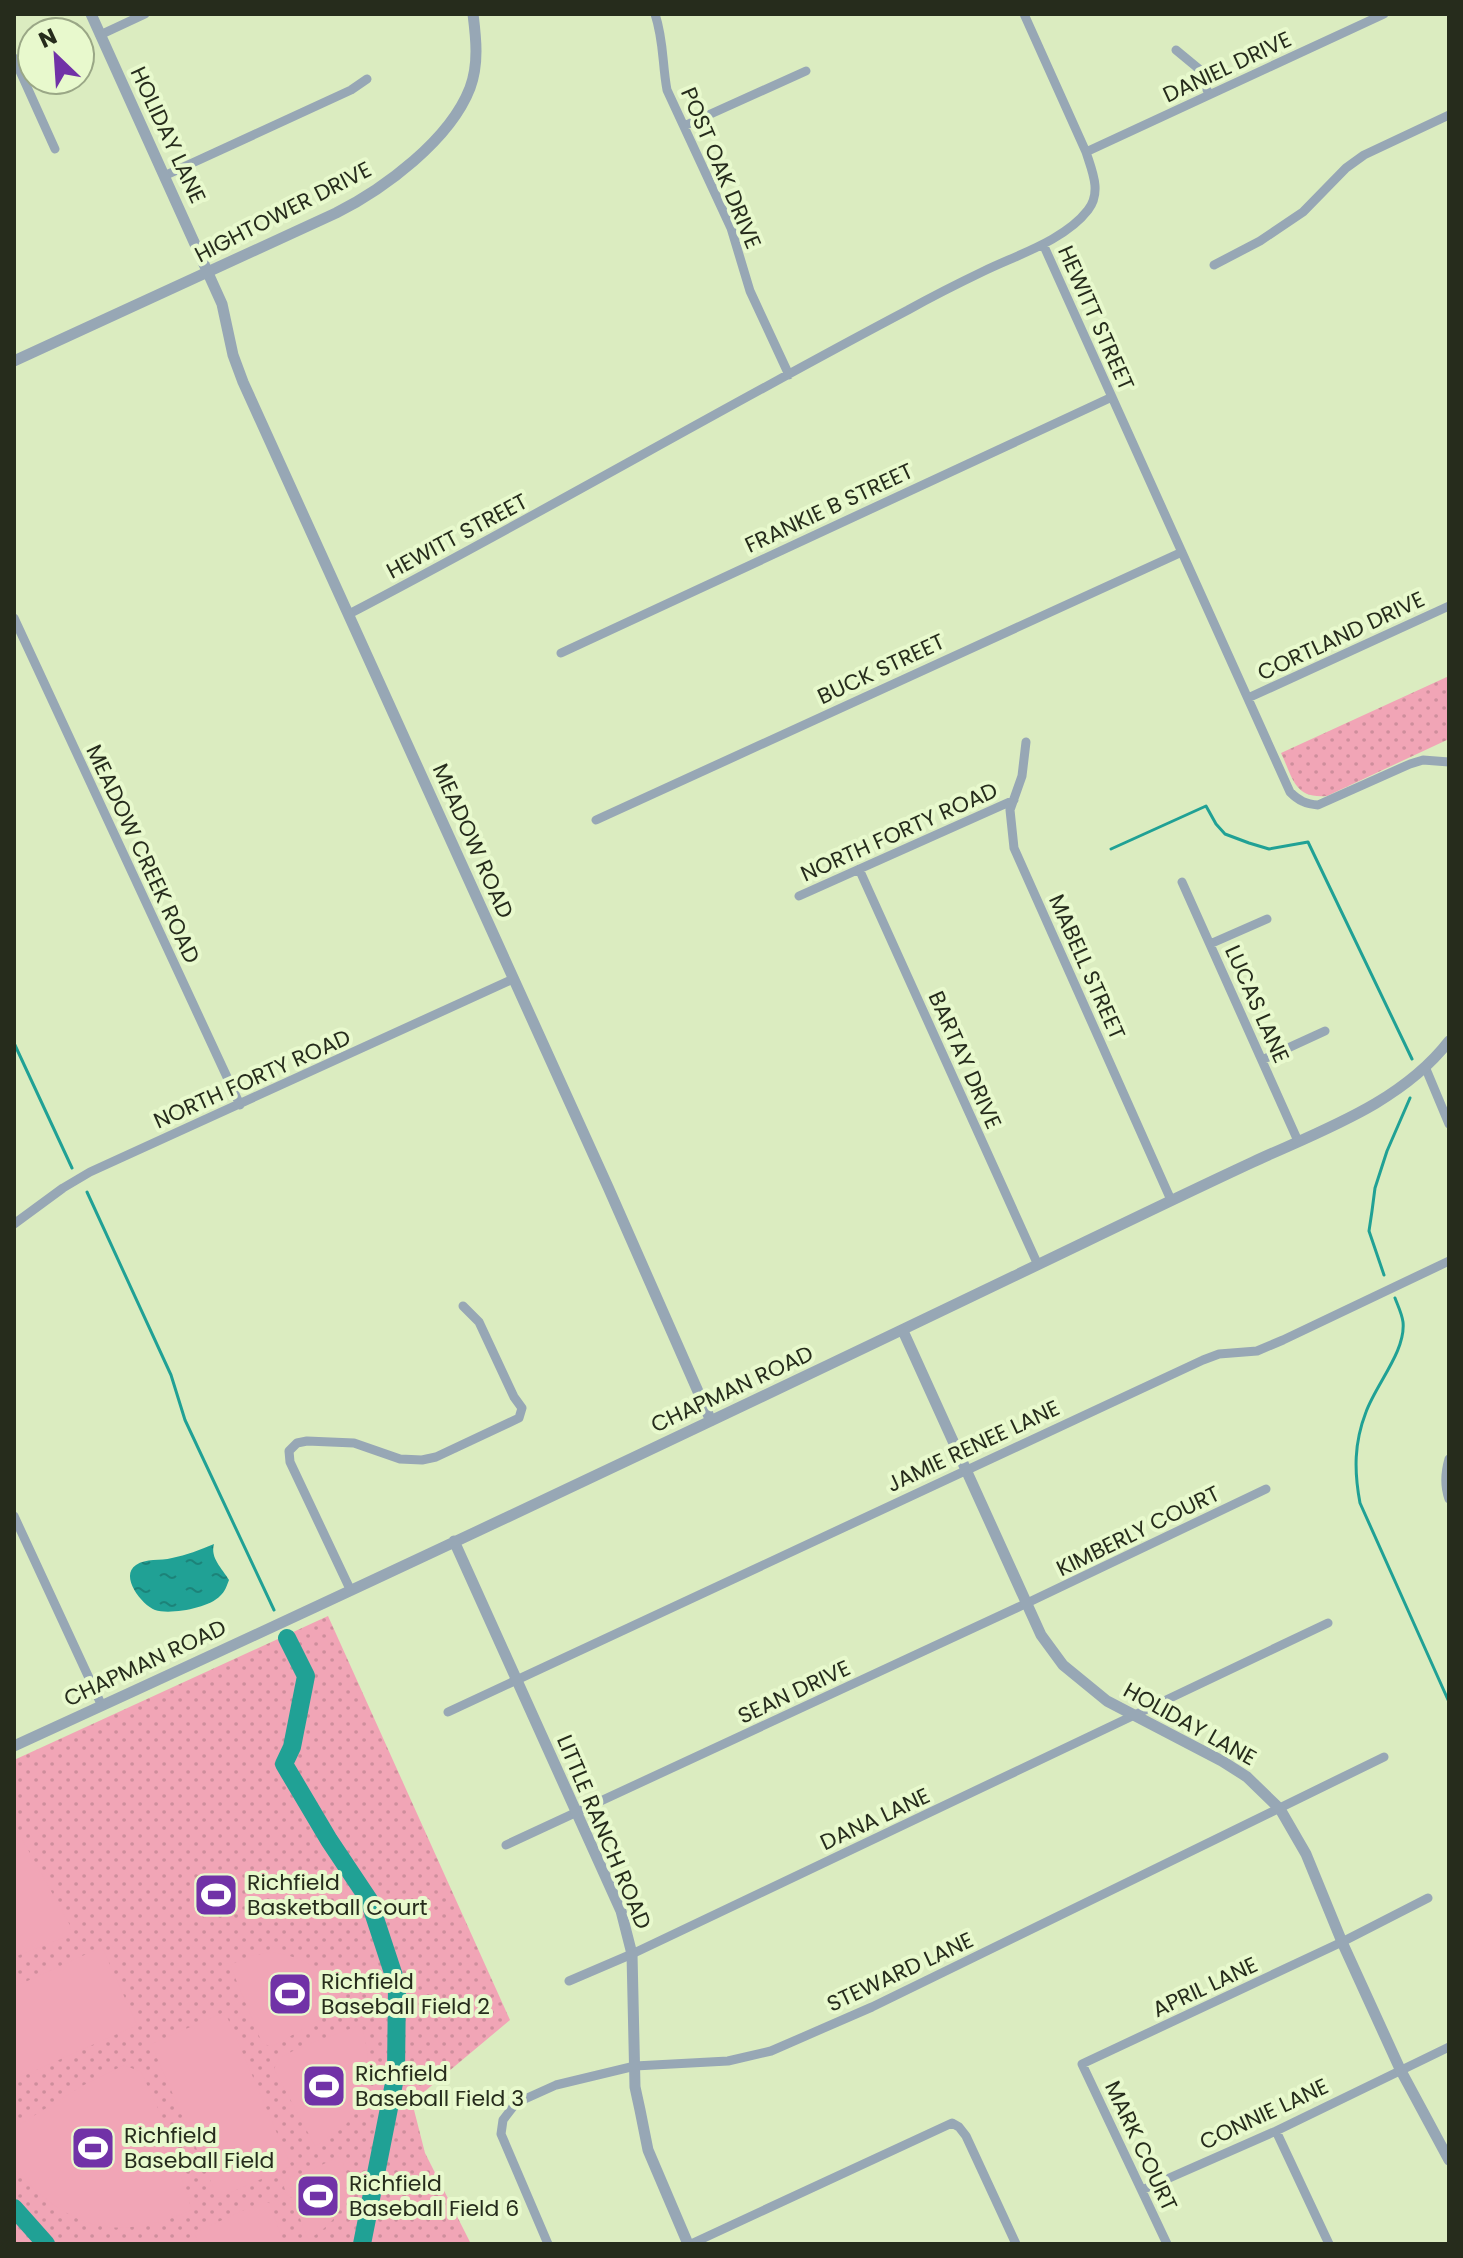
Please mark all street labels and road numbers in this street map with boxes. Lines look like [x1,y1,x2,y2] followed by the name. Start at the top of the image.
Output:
[1158,24,1296,110] street label: DANIEL DRIVE
[123,62,213,208] street label: HOLIDAY LANE
[673,83,769,253] street label: POST OAK DRIVE
[189,154,377,270] street label: HIGHTOWER DRIVE
[1050,241,1142,396] street label: HEWITT STREET
[740,455,918,561] street label: FRANKIE B STREET
[381,486,533,586] street label: HEWITT STREET
[1252,584,1430,688] street label: CORTLAND DRIVE
[812,626,950,712] street label: BUCK STREET
[79,739,207,969] street label: MEADOW CREEK ROAD
[425,759,521,923] street label: MEADOW ROAD
[796,775,1002,889] street label: NORTH FORTY ROAD
[1041,889,1133,1045] street label: MABELL STREET
[1217,940,1297,1068] street label: LUCAS LANE
[921,986,1009,1134] street label: BARTAY DRIVE
[149,1022,355,1136] street label: NORTH FORTY ROAD
[646,1338,818,1440] street label: CHAPMAN ROAD
[881,1392,1065,1500] street label: JAMIE RENEE LANE
[1051,1478,1225,1584] street label: KIMBERLY COURT
[59,1612,231,1714] street label: CHAPMAN ROAD
[733,1652,855,1732] street label: SEAN DRIVE
[1118,1675,1262,1773] street label: HOLIDAY LANE
[549,1730,659,1934] street label: LITTLE RANCH ROAD
[815,1780,935,1858] street label: DANA LANE
[822,1925,978,2019] street label: STEWARD LANE
[1147,1949,1263,2025] street label: APRIL LANE
[1195,2071,1333,2157] street label: CONNIE LANE
[1097,2076,1185,2216] street label: MARK COURT

